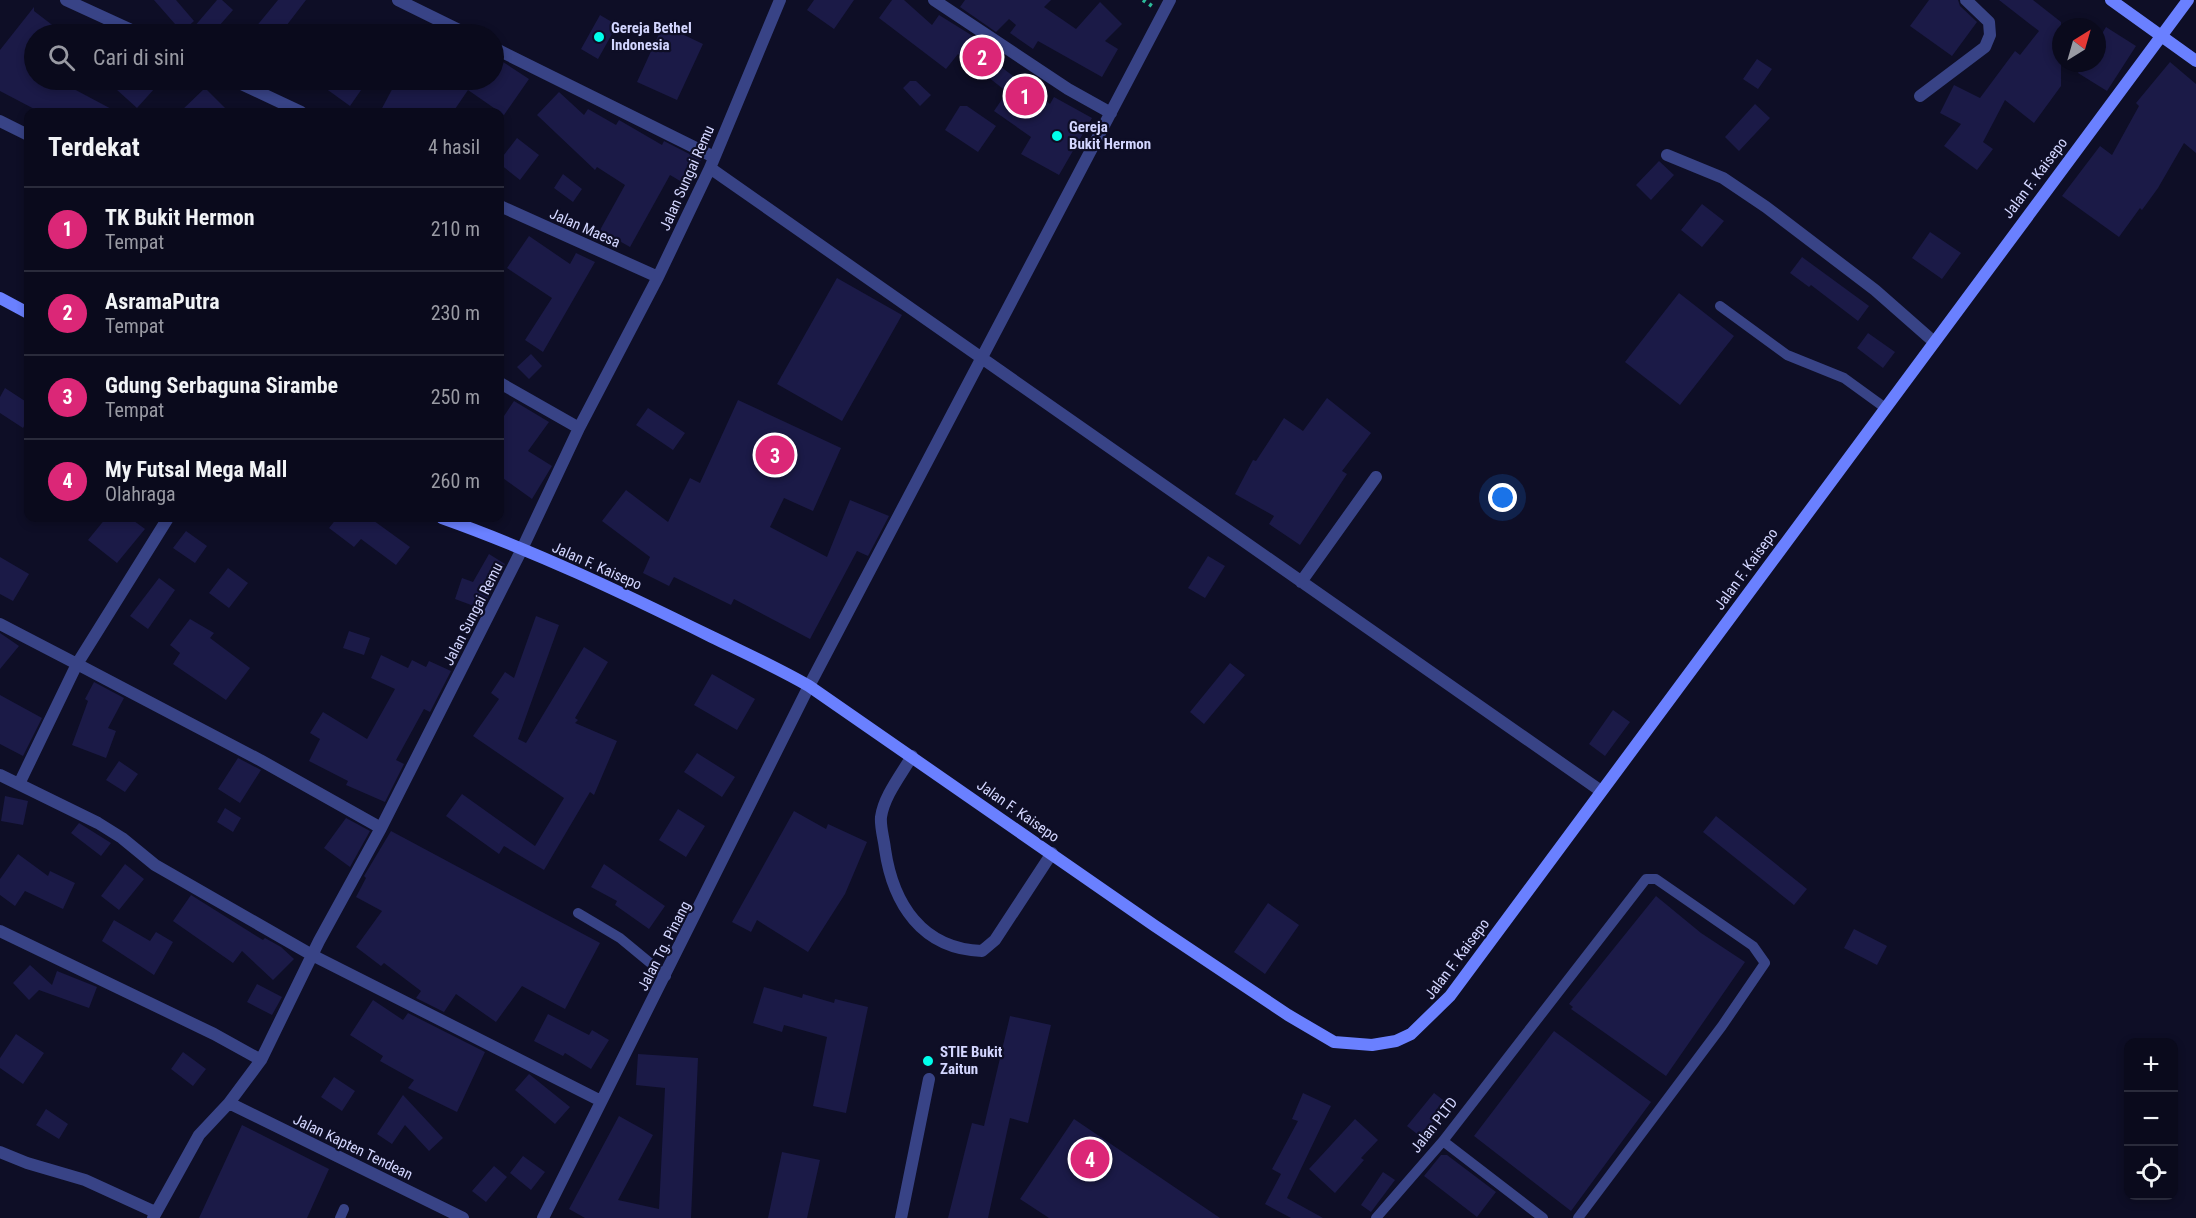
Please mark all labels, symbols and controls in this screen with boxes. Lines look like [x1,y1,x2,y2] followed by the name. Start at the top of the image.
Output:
[2052,18,2106,72] north arrow
[611,19,692,54] place label: Gereja Bethel Indonesia
[24,24,504,90] search box
[592,30,606,44] marker: Gereja Bethel Indonesia
[962,34,1002,80] pin: 2
[45,41,78,74] icon: search
[93,45,185,70] text: Cari di sini
[1006,74,1044,118] pin: 1
[1069,118,1151,153] place label: Gereja Bukit Hermon
[656,123,718,233] street label: Jalan Sungai Remu
[1050,129,1064,143] marker: Gereja Bukit Hermon
[48,132,140,162] text: Terdekat
[1999,134,2071,222] street label: Jalan F. Kaisepo
[428,135,480,159] text: 4 hasil
[547,204,623,252] street label: Jalan Maesa
[105,205,255,230] text: TK Bukit Hermon
[62,217,73,241] text: 1
[431,217,480,241] text: 210 m
[105,230,164,254] text: Tempat
[105,289,220,314] text: AsramaPutra
[62,301,73,325] text: 2
[431,301,480,325] text: 230 m
[105,314,164,338] text: Tempat
[105,373,338,398] text: Gdung Serbaguna Sirambe
[62,385,73,409] text: 3
[431,385,480,409] text: 250 m
[105,398,164,422] text: Tempat
[756,432,794,478] pin: 3
[105,457,287,482] text: My Futsal Mega Mall
[62,469,73,493] text: 4
[431,469,480,493] text: 260 m
[105,482,176,506] text: Olahraga
[1488,483,1517,512] your location
[1710,525,1782,613] street label: Jalan F. Kaisepo
[549,538,645,594] street label: Jalan F. Kaisepo
[439,560,507,668] street label: Jalan Sungai Remu
[973,776,1063,846] street label: Jalan F. Kaisepo
[634,898,694,994] street label: Jalan Tg. Pinang
[1421,915,1493,1003] street label: Jalan F. Kaisepo
[2124,1038,2178,1200] map controls
[2124,1038,2178,1092] button: +
[940,1043,1003,1078] place label: STIE Bukit Zaitun
[921,1054,935,1068] marker: STIE Bukit Zaitun
[2124,1092,2178,1146] button: −
[1407,1094,1461,1156] street label: Jalan PLTD
[290,1110,416,1184] street label: Jalan Kapten Tendean
[1070,1136,1110,1182] pin: 4
[2124,1146,2178,1200] button: locate

